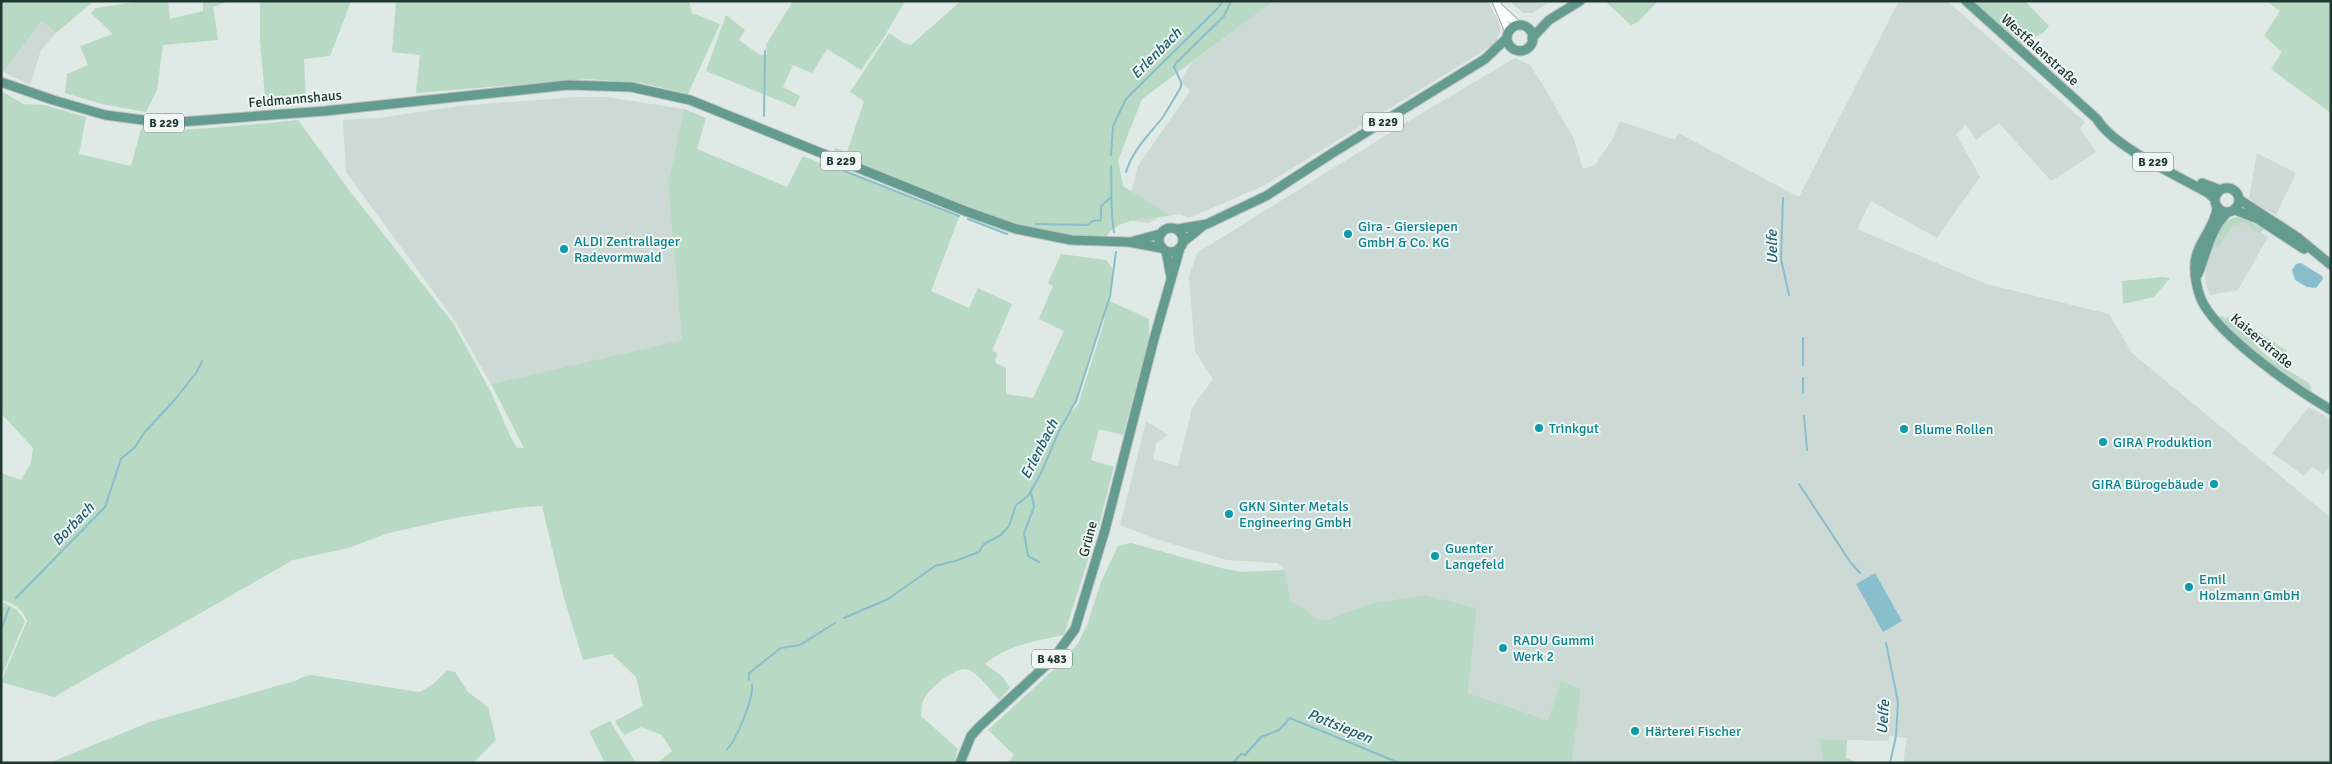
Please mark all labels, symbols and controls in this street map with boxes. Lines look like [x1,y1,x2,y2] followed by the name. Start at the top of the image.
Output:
[1998,11,2082,89] street label: Westfalenstraße
[1127,23,1186,82] water label: Erlenbach
[248,86,342,112] street label: Feldmannshaus
[1363,112,1403,132] road number: B 229
[144,114,184,132] road number: B 229
[821,152,861,170] road number: B 229
[2133,152,2173,172] road number: B 229
[1358,218,1458,251] place label: Gira - Giersiepen GmbH & Co. KG
[1342,228,1354,240] marker: Gira - Giersiepen GmbH & Co. KG
[1763,228,1781,264] water label: Uelfe
[574,233,681,266] place label: ALDI Zentrallager Radevormwald
[558,243,570,255] marker: ALDI Zentrallager Radevormwald
[2227,310,2297,372] street label: Kaiserstraße
[1016,415,1062,482] water label: Erlenbach
[1549,420,1599,437] place label: Trinkgut
[1914,421,1993,438] place label: Blume Rollen
[1533,422,1545,434] marker: Trinkgut
[1898,423,1910,435] marker: Blume Rollen
[2113,434,2212,451] place label: GIRA Produktion
[2097,436,2109,448] marker: GIRA Produktion
[2092,476,2204,493] place label: GIRA Bürogebäude
[2208,478,2220,490] marker: GIRA Bürogebäude
[48,498,98,549] water label: Borbach
[1239,498,1352,531] place label: GKN Sinter Metals Engineering GmbH
[1223,508,1235,520] marker: GKN Sinter Metals Engineering GmbH
[1075,519,1101,559] street label: Grüne
[1445,540,1504,573] place label: Guenter Langefeld
[1429,550,1441,562] marker: Guenter Langefeld
[2199,571,2300,604] place label: Emil Holzmann GmbH
[2183,581,2195,593] marker: Emil Holzmann GmbH
[1513,632,1594,665] place label: RADU Gummi Werk 2
[1497,642,1509,654] marker: RADU Gummi Werk 2
[1032,650,1072,669] road number: B 483
[1873,698,1893,735] water label: Uelfe
[1305,705,1376,747] water label: Pottsiepen
[1645,723,1742,740] place label: Härterei Fischer
[1629,725,1641,737] marker: Härterei Fischer

